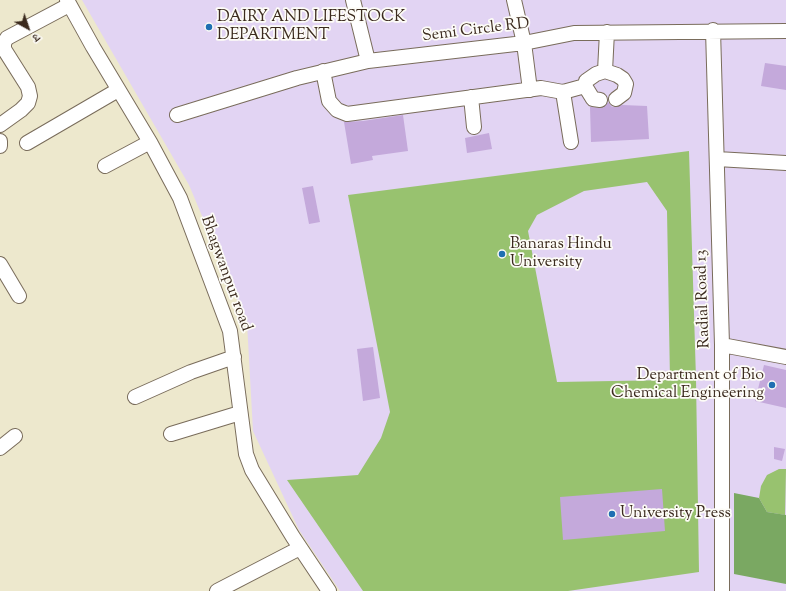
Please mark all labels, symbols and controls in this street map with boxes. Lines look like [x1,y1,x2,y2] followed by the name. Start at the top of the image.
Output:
[8,8,48,48] north arrow
[217,8,406,46] place label: DAIRY AND LIFESTOCK DEPARTMENT
[421,15,531,47] street label: Semi Circle RD
[204,22,214,32] marker: DAIRY AND LIFESTOCK DEPARTMENT
[28,29,43,45] text: उ
[195,214,255,334] street label: Bhagwanpur road
[510,235,612,273] place label: Banaras Hindu University
[497,249,507,259] marker: Banaras Hindu University
[693,249,715,349] street label: Radial Road 13
[611,366,764,404] place label: Department of Bio Chemical Engineering
[767,380,777,390] marker: Department of Bio Chemical Engineering
[620,504,731,524] place label: University Press
[607,509,617,519] marker: University Press

